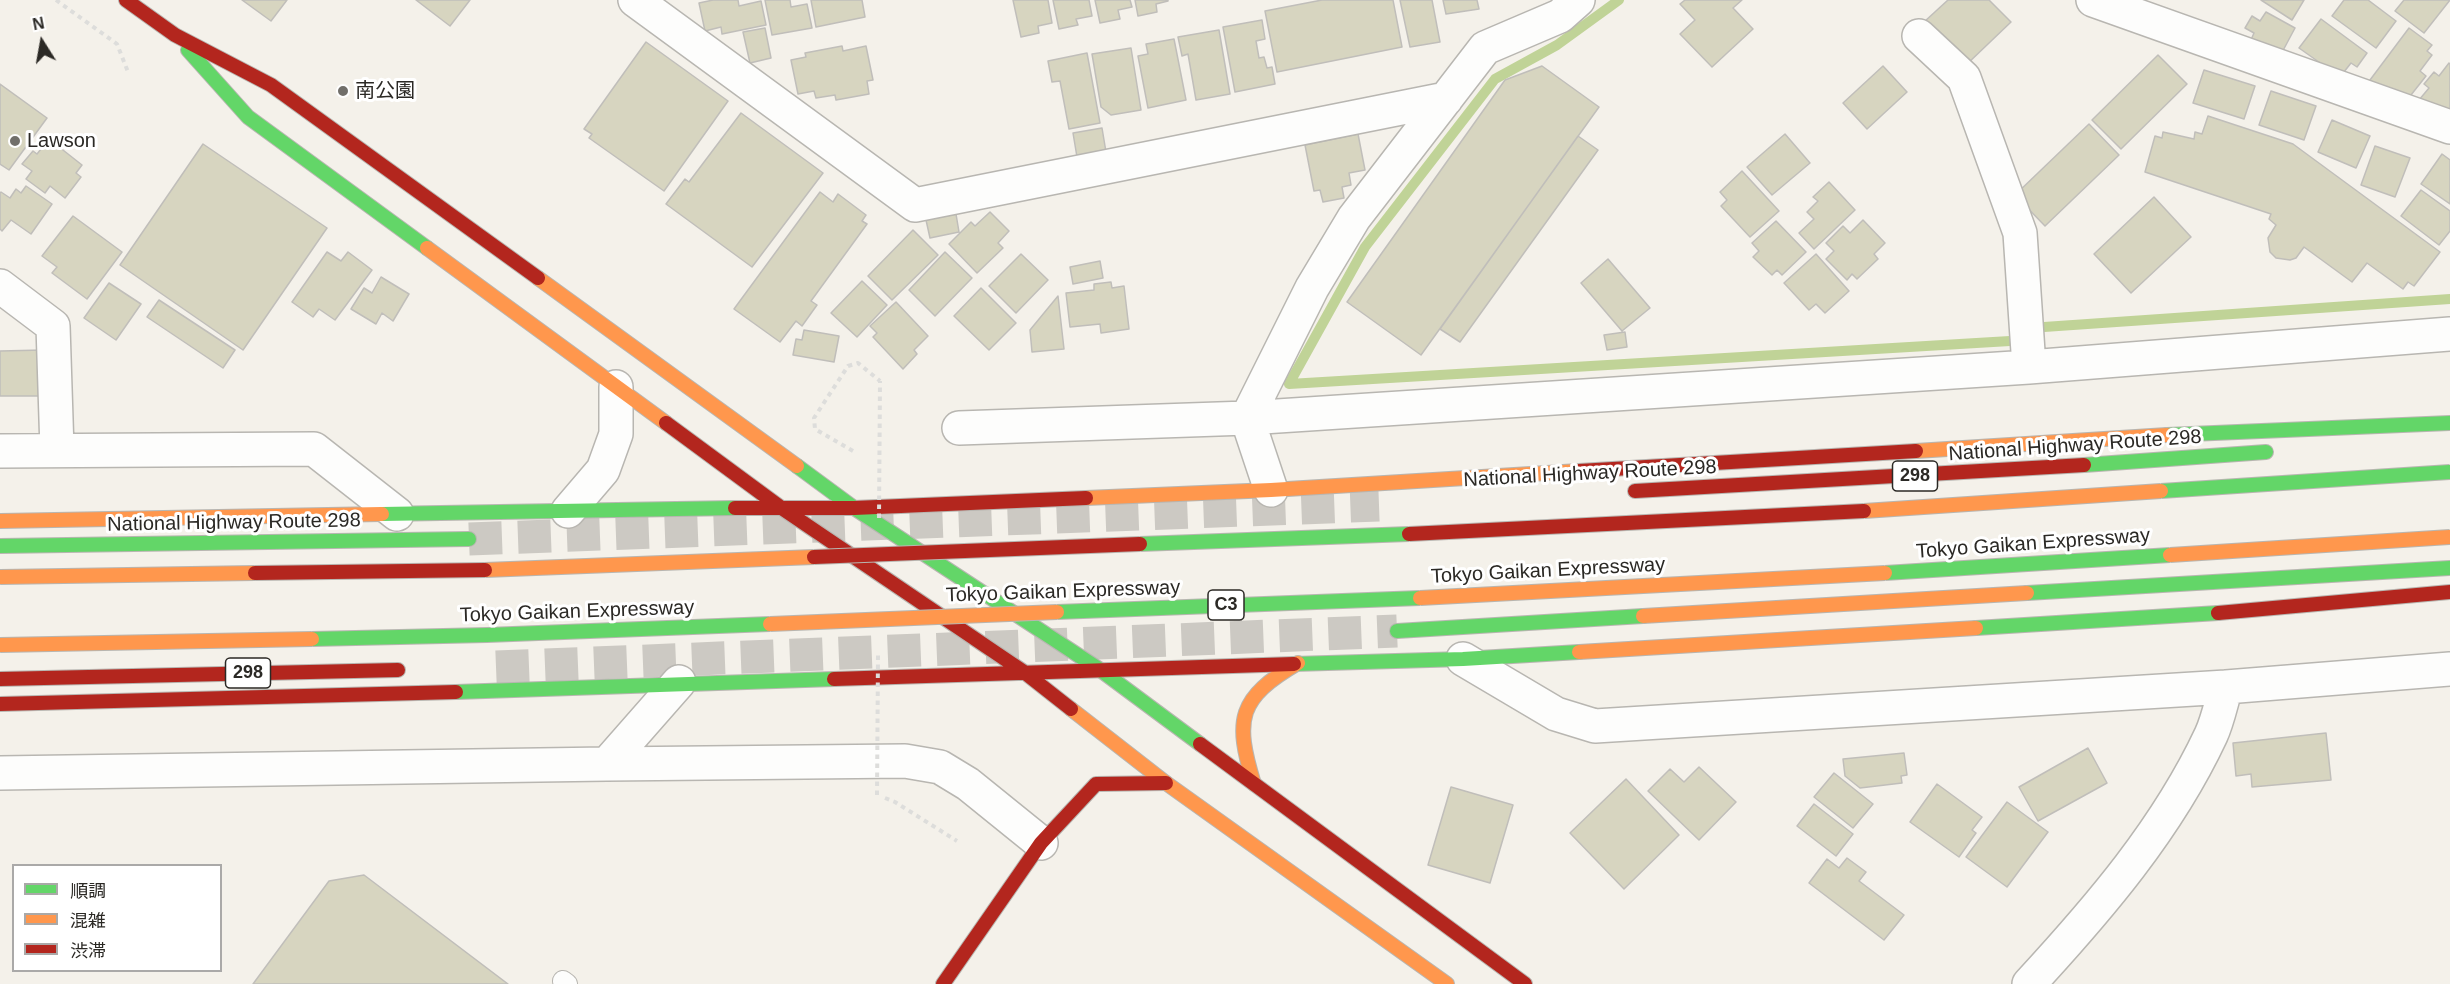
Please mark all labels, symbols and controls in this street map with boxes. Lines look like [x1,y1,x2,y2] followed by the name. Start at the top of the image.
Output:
[12,12,72,72] north arrow
[31,14,46,33] text: N
[355,79,415,103] place label: 南公園
[336,84,350,98] marker: 南公園
[27,129,96,153] place label: Lawson
[8,134,22,148] marker: Lawson
[1948,425,2202,467] street label: National Highway Route 298
[1463,455,1717,493] street label: National Highway Route 298
[1892,461,1938,491] road number: 298
[107,509,361,537] street label: National Highway Route 298
[1915,524,2151,564] street label: Tokyo Gaikan Expressway
[1430,553,1666,589] street label: Tokyo Gaikan Expressway
[945,576,1181,608] street label: Tokyo Gaikan Expressway
[1208,590,1244,620] road number: C3
[459,596,695,628] street label: Tokyo Gaikan Expressway
[226,658,270,688] road number: 298
[12,864,222,972] legend
[70,881,106,901] text: 順調
[70,911,106,931] text: 混雑
[70,941,106,961] text: 渋滞

